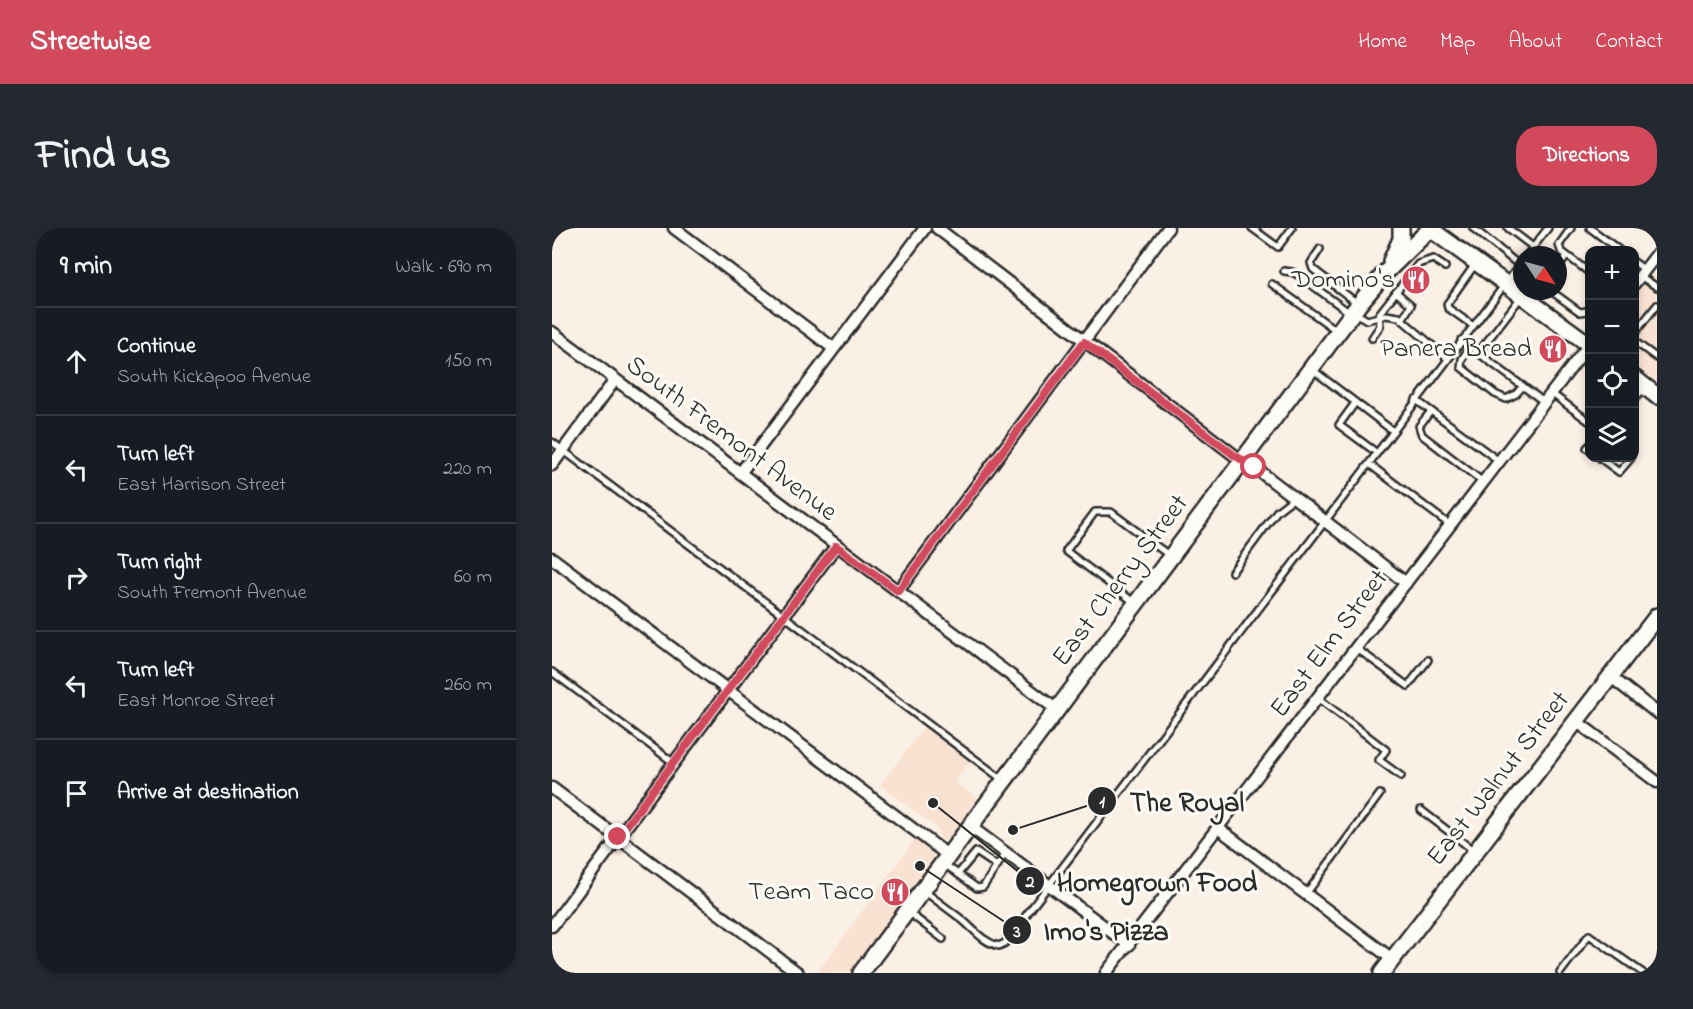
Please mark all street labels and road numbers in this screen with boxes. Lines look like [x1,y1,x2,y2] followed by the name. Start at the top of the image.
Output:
[617,346,846,532] street label: South Fremont Avenue
[1043,487,1199,675] street label: East Cherry Street
[1261,562,1399,726] street label: East Elm Street
[1418,683,1580,875] street label: East Walnut Street

